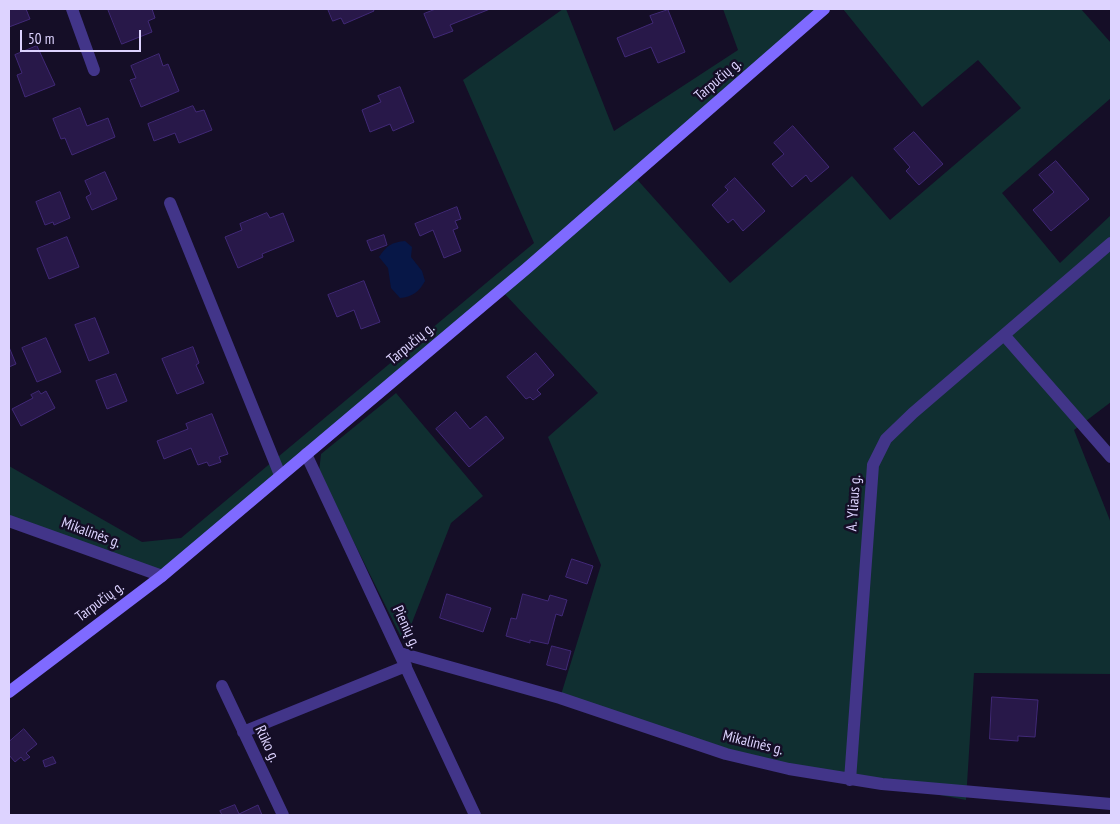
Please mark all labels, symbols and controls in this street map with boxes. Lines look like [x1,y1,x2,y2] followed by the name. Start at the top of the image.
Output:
[22,20,144,52] scale bar
[28,29,54,48] text: 50 m
[691,55,745,105] street label: Tarpučių g.
[384,319,438,369] street label: Tarpučių g.
[843,474,865,532] street label: A. Yliaus g.
[59,514,123,552] street label: Mikalinės g.
[72,578,128,626] street label: Tarpučių g.
[388,603,424,651] street label: Pienių g.
[251,723,283,765] street label: Rūko g.
[721,727,785,759] street label: Mikalinės g.

